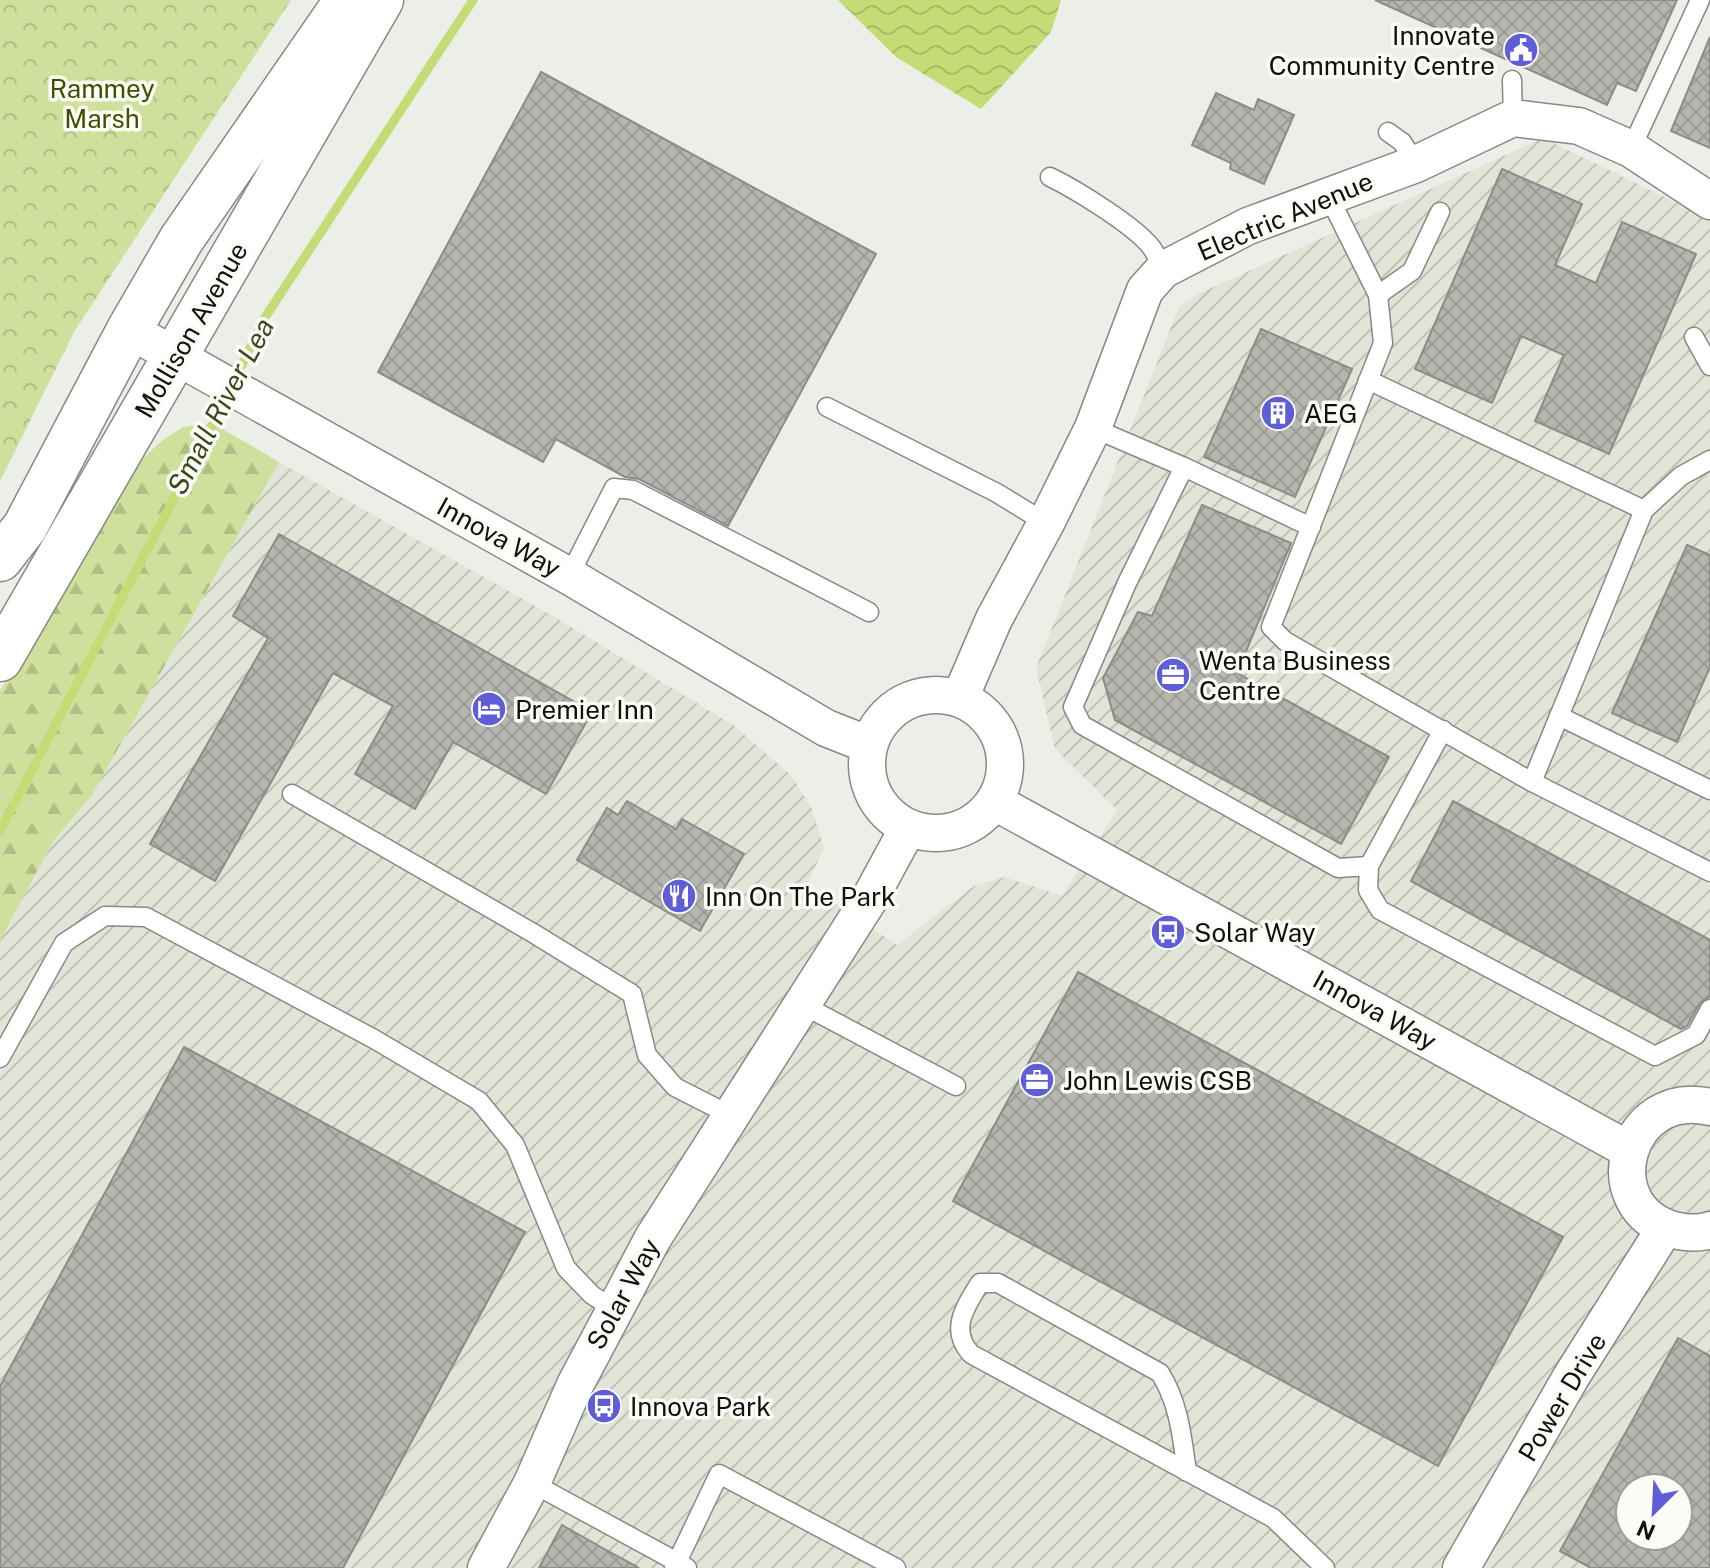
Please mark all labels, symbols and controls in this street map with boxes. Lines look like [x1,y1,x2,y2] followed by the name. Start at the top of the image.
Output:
[1269,20,1495,81] place label: Innovate Community Centre
[1502,31,1540,69] public building icon: Innovate Community Centre
[49,73,155,134] park label: Rammey Marsh
[1193,165,1377,267] street label: Electric Avenue
[128,237,254,423] street label: Mollison Avenue
[160,312,280,500] water label: Small River Lea
[1259,394,1297,432] building icon: AEG
[1304,398,1358,429] place label: AEG
[432,490,566,584] street label: Innova Way
[1199,645,1391,706] place label: Wenta Business Centre
[1154,656,1192,694] office icon: Wenta Business Centre
[470,690,508,728] hotel icon: Premier Inn
[515,694,654,725] place label: Premier Inn
[660,877,698,915] restaurant icon: Inn On The Park
[705,881,896,912] place label: Inn On The Park
[1149,913,1187,951] bus stop icon: Solar Way
[1194,917,1316,948] place label: Solar Way
[1308,963,1442,1057] street label: Innova Way
[1018,1061,1056,1099] office icon: John Lewis CSB
[1063,1065,1252,1096] place label: John Lewis CSB
[580,1233,666,1355] street label: Solar Way
[1512,1327,1612,1467] street label: Power Drive
[585,1387,623,1425] bus stop icon: Innova Park
[630,1391,771,1422] place label: Innova Park
[1614,1472,1694,1552] north arrow
[1633,1515,1659,1546] text: N

